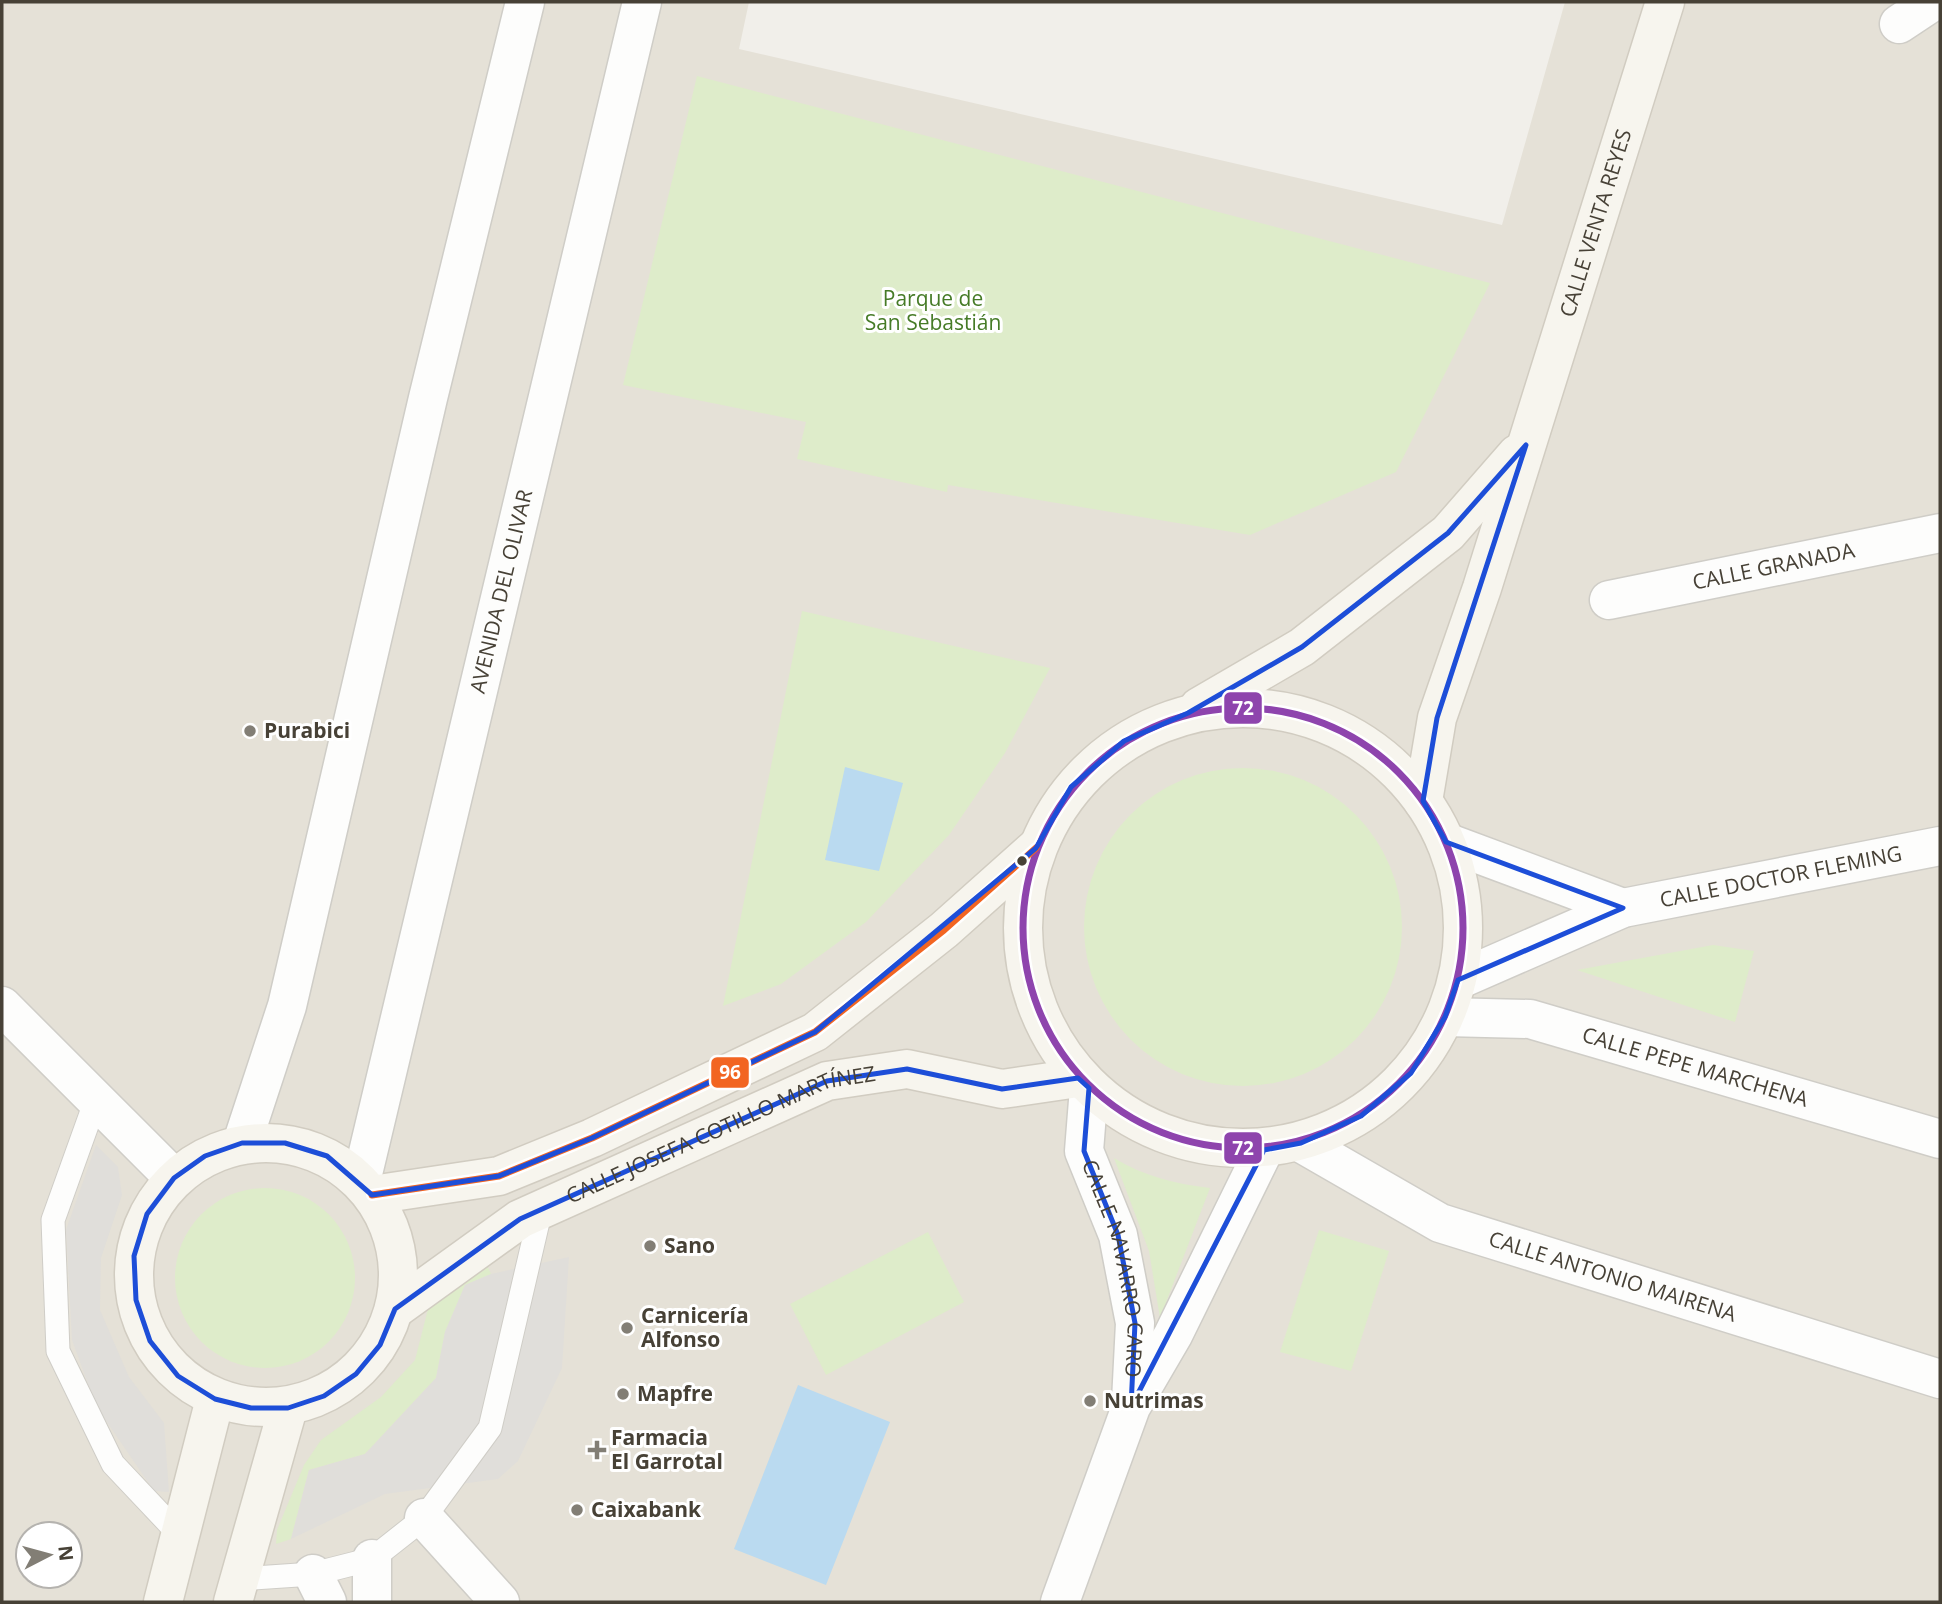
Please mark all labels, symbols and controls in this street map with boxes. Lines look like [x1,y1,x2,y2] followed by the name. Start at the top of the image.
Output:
[1552,125,1637,320] street label: CALLE VENTA REYES
[865,284,1001,336] park label: Parque de San Sebastián
[463,487,538,696] street label: AVENIDA DEL OLIVAR
[1690,535,1858,596] street label: CALLE GRANADA
[1223,691,1263,725] line badge: 72
[1232,695,1254,721] text: 72
[264,716,350,744] place label: Purabici
[242,723,258,739] marker: Purabici
[1657,839,1904,913] street label: CALLE DOCTOR FLEMING
[1015,854,1029,868] unlabelled marker
[1579,1020,1812,1113] street label: CALLE PEPE MARCHENA
[710,1056,750,1089] line badge: 96
[562,1059,877,1209] street label: CALLE JOSEFA COTILLO MARTÍNEZ
[719,1059,741,1085] text: 96
[1223,1131,1263,1165] line badge: 72
[1232,1135,1254,1161] text: 72
[1076,1155,1150,1378] street label: CALLE NAVARRO CARO
[1485,1224,1741,1328] street label: CALLE ANTONIO MAIRENA
[664,1231,715,1259] place label: Sano
[642,1238,658,1254] marker: Sano
[641,1301,749,1353] place label: Carnicería Alfonso
[619,1320,635,1336] marker: Carnicería Alfonso
[637,1379,713,1407] place label: Mapfre
[615,1386,631,1402] marker: Mapfre
[1104,1386,1204,1414] place label: Nutrimas
[1082,1393,1098,1409] marker: Nutrimas
[611,1423,723,1475] place label: Farmacia El Garrotal
[589,1442,605,1458] marker: Farmacia El Garrotal
[591,1495,702,1523] place label: Caixabank
[569,1502,585,1518] marker: Caixabank
[14,1520,84,1590] north arrow
[52,1544,80,1562] text: N

